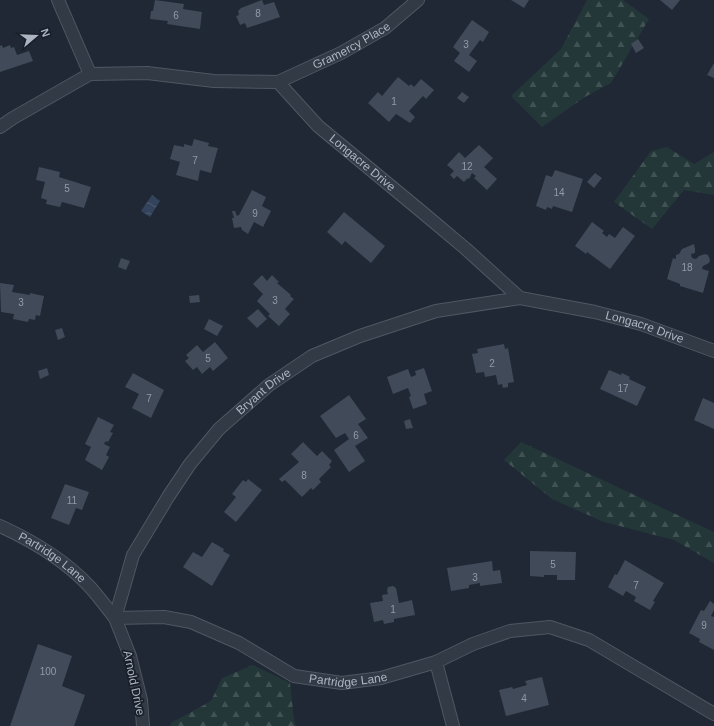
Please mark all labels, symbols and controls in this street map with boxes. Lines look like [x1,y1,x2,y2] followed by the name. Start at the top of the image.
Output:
[255,8,261,19] house number: 8
[173,10,179,21] house number: 6
[16,16,56,56] north arrow
[310,19,394,72] street label: Gramercy Place
[38,27,52,39] text: N
[463,39,469,50] house number: 3
[391,96,397,107] house number: 1
[326,131,398,194] street label: Longacre Drive
[192,155,198,166] house number: 7
[461,161,473,172] house number: 12
[64,183,70,194] house number: 5
[553,187,565,198] house number: 14
[252,208,258,219] house number: 9
[681,262,693,273] house number: 18
[272,295,278,306] house number: 3
[18,297,24,308] house number: 3
[604,308,686,346] street label: Longacre Drive
[205,353,211,364] house number: 5
[489,358,495,369] house number: 2
[233,365,294,418] street label: Bryant Drive
[617,383,629,394] house number: 17
[146,393,152,404] house number: 7
[353,430,359,441] house number: 6
[301,470,307,481] house number: 8
[67,495,78,506] house number: 11
[16,529,89,586] street label: Partridge Lane
[550,559,556,570] house number: 5
[472,572,478,583] house number: 3
[633,580,639,591] house number: 7
[390,604,396,615] house number: 1
[701,620,707,631] house number: 9
[120,649,148,717] street label: Arnold Drive
[40,666,57,677] house number: 100
[308,669,389,690] street label: Partridge Lane
[521,693,527,704] house number: 4

